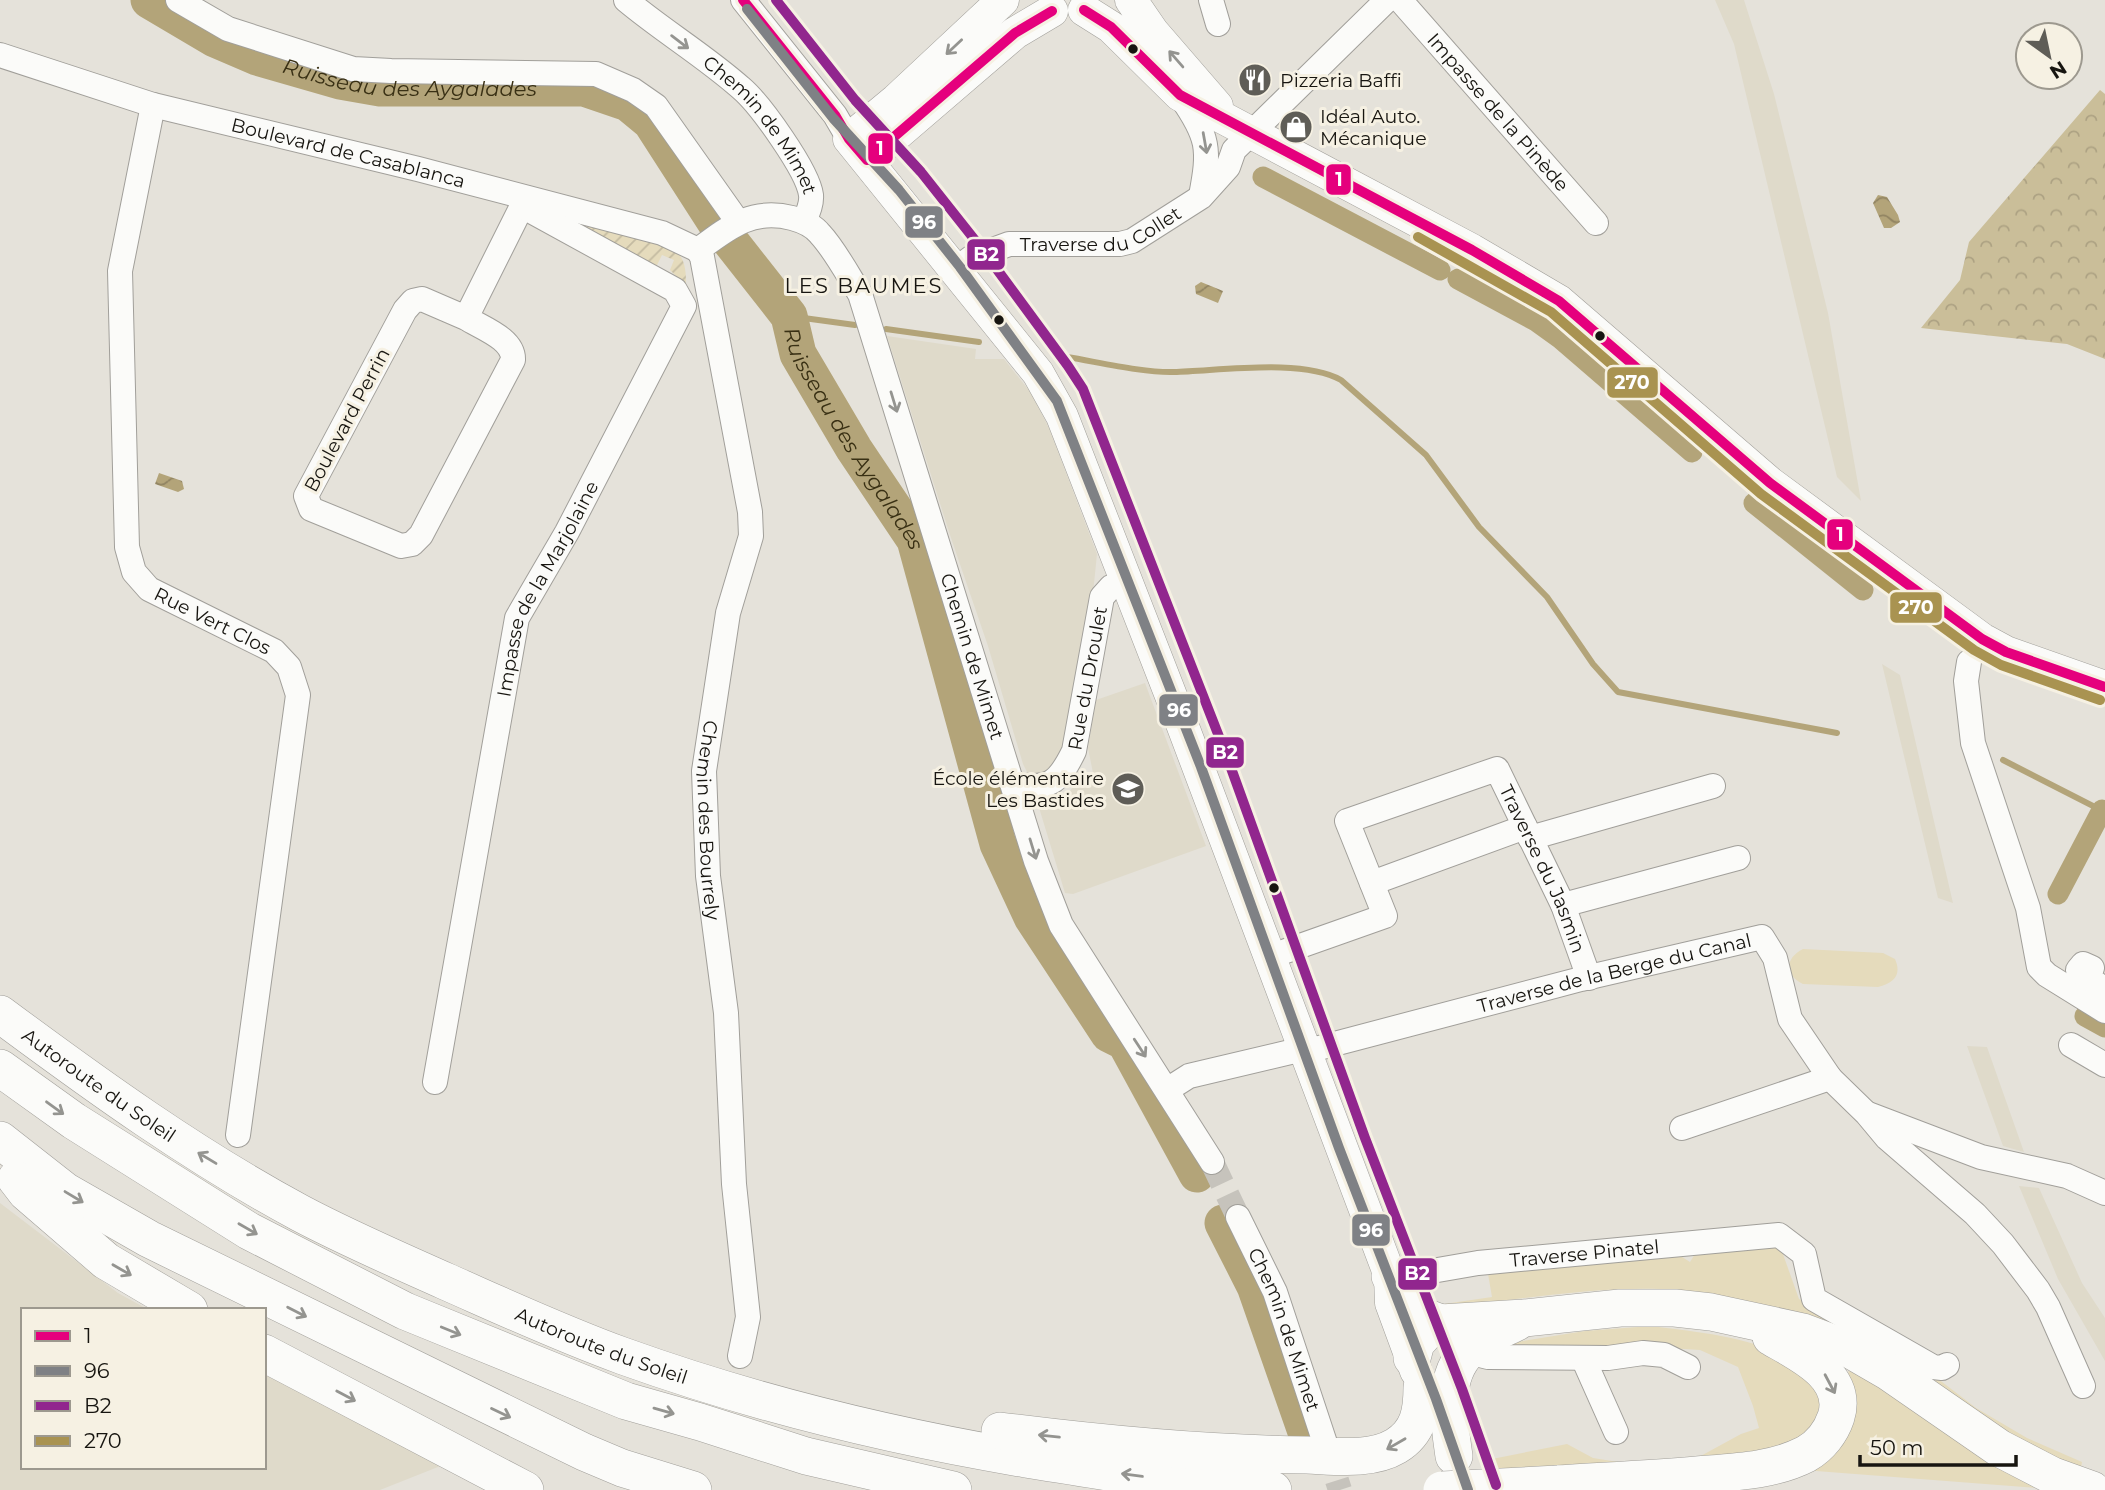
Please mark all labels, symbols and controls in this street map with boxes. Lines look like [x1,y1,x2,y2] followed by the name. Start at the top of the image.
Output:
[2014,21,2084,91] north arrow
[1423,28,1574,196] street label: Impasse de la Pinède
[670,34,689,49] one-way arrow
[945,39,963,55] one-way arrow
[1126,42,1140,56] unlabelled marker
[699,50,822,197] street label: Chemin de Mimet
[1168,50,1184,68] one-way arrow
[280,53,537,101] water label: Ruisseau des Aygalades
[2045,56,2071,84] text: N
[1236,61,1274,99] restaurant icon: Pizzeria Baffi
[1280,69,1402,92] place label: Pizzeria Baffi
[1320,105,1427,150] place label: Idéal Auto. Mécanique
[1277,108,1315,146] shop icon: Idéal Auto. Mécanique
[229,113,468,192] street label: Boulevard de Casablanca
[1199,131,1212,154] one-way arrow
[867,132,894,165] line badge: 1
[876,137,884,160] text: 1
[1325,163,1352,196] line badge: 1
[1335,168,1343,191] text: 1
[1020,201,1185,256] street label: Traverse du Collet
[904,205,944,239] line badge: 96
[912,211,936,234] text: 96
[966,238,1006,271] line badge: B2
[973,243,999,266] text: B2
[785,273,943,298] district label: LES BAUMES
[992,313,1006,327] unlabelled marker
[780,325,929,552] water label: Ruisseau des Aygalades
[1593,329,1607,343] unlabelled marker
[299,344,395,496] street label: Boulevard Perrin
[1606,366,1659,399] line badge: 270
[1614,371,1650,394] text: 270
[889,390,902,412] one-way arrow
[492,477,603,699] street label: Impasse de la Marjolaine
[1826,518,1854,551] line badge: 1
[1836,523,1844,546] text: 1
[936,570,1009,743] street label: Chemin de Mimet
[151,582,275,659] street label: Rue Vert Clos
[1889,591,1943,624] line badge: 270
[1898,596,1934,619] text: 270
[1063,604,1112,752] street label: Rue du Droulet
[1158,693,1199,727] line badge: 96
[1167,699,1191,722] text: 96
[692,719,725,922] street label: Chemin des Bourrely
[1205,736,1245,769] line badge: B2
[1212,741,1238,764] text: B2
[932,767,1104,812] place label: École élémentaire Les Bastides
[1109,770,1147,808] school or university icon: École élémentaire Les Bastides
[1495,781,1591,956] street label: Traverse du Jasmin
[1027,838,1040,860] one-way arrow
[1267,881,1281,895] unlabelled marker
[1475,928,1753,1017] street label: Traverse de la Berge du Canal
[18,1023,180,1147] street label: Autoroute du Soleil
[1133,1038,1148,1057] one-way arrow
[45,1100,64,1115] one-way arrow
[197,1150,217,1164] one-way arrow
[63,1190,83,1204] one-way arrow
[1351,1213,1391,1247] line badge: 96
[1359,1219,1383,1242] text: 96
[237,1222,257,1236] one-way arrow
[1509,1235,1660,1272] street label: Traverse Pinatel
[1243,1244,1325,1414] street label: Chemin de Mimet
[1397,1257,1438,1291] line badge: B2
[1404,1262,1430,1285] text: B2
[111,1264,131,1278] one-way arrow
[512,1302,691,1389] street label: Autoroute du Soleil
[287,1306,307,1320] one-way arrow
[21,1308,266,1469] legend
[84,1323,92,1348] text: 1
[440,1325,461,1338] one-way arrow
[84,1358,110,1383] text: 96
[1823,1374,1837,1394] one-way arrow
[336,1389,356,1403] one-way arrow
[84,1393,112,1418] text: B2
[652,1406,674,1419] one-way arrow
[490,1407,511,1421] one-way arrow
[1860,1424,2016,1468] scale bar
[84,1428,122,1453] text: 270
[1039,1430,1061,1443] one-way arrow
[1870,1435,1924,1460] text: 50 m
[1386,1437,1406,1451] one-way arrow
[1122,1468,1144,1481] one-way arrow

